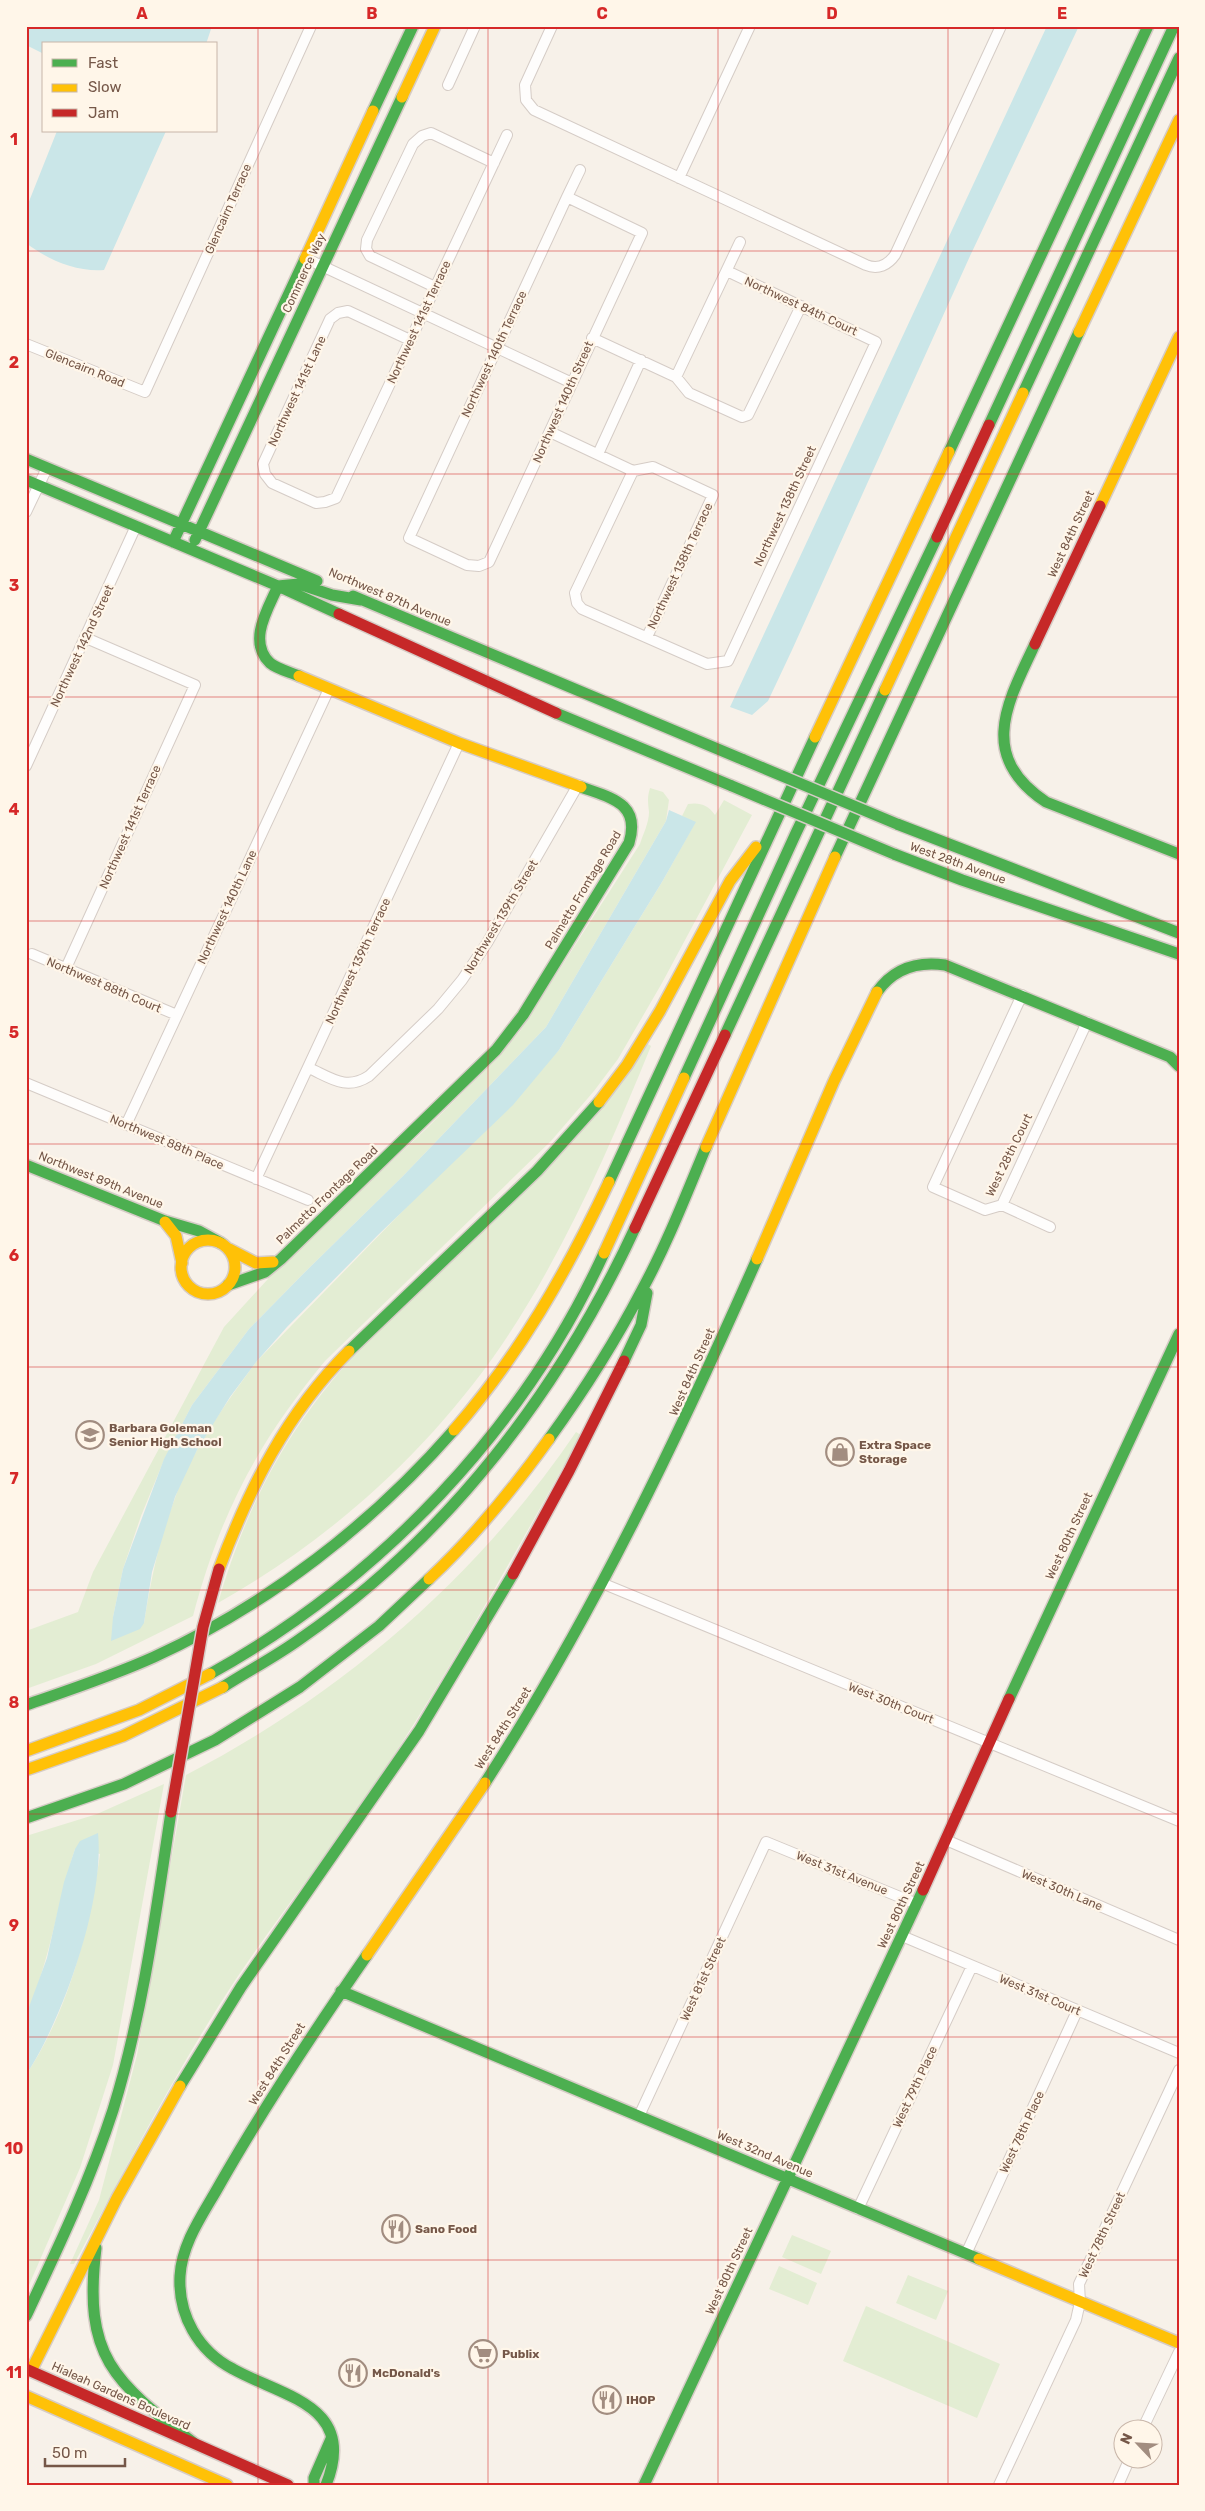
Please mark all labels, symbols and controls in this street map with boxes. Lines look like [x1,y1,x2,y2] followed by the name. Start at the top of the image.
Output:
[136,4,148,23] text: A
[366,4,378,23] text: B
[596,4,608,23] text: C
[826,4,838,23] text: D
[1057,4,1067,23] text: E
[42,42,218,132] legend
[88,54,118,72] text: Fast
[88,78,121,96] text: Slow
[88,104,119,122] text: Jam
[10,130,18,149] text: 1
[202,161,254,256] street label: Glencairn Terrace
[279,231,329,315] street label: Commerce Way
[384,258,454,386] street label: Northwest 141st Terrace
[742,274,860,338] street label: Northwest 84th Court
[458,288,530,419] street label: Northwest 140th Terrace
[265,333,329,448] street label: Northwest 141st Lane
[530,339,596,465] street label: Northwest 140th Street
[43,346,127,390] street label: Glencairn Road
[9,353,19,372] text: 2
[751,443,819,568] street label: Northwest 138th Street
[1045,488,1097,580] street label: West 84th Street
[645,500,716,631] street label: Northwest 138th Terrace
[326,565,454,629] street label: Northwest 87th Avenue
[9,576,19,595] text: 3
[47,582,117,709] street label: Northwest 142nd Street
[96,763,164,891] street label: Northwest 141st Terrace
[9,800,20,819] text: 4
[542,828,624,952] street label: Palmetto Frontage Road
[908,839,1008,887] street label: West 28th Avenue
[194,848,260,966] street label: Northwest 140th Lane
[461,857,541,977] street label: Northwest 139th Street
[323,896,393,1026] street label: Northwest 139th Terrace
[45,954,164,1016] street label: Northwest 88th Court
[9,1023,19,1042] text: 5
[983,1111,1035,1199] street label: West 28th Court
[108,1112,226,1172] street label: Northwest 88th Place
[273,1143,381,1247] street label: Palmetto Frontage Road
[37,1149,166,1212] street label: Northwest 89th Avenue
[9,1246,19,1265] text: 6
[666,1326,718,1418] street label: West 84th Street
[75,1420,105,1450] school or university icon: Barbara Goleman Senior High School
[109,1421,222,1449] place label: Barbara Goleman Senior High School
[825,1437,855,1467] shop icon: Extra Space Storage
[859,1438,931,1466] place label: Extra Space Storage
[9,1469,19,1488] text: 7
[1043,1490,1095,1582] street label: West 80th Street
[846,1679,936,1727] street label: West 30th Court
[472,1684,534,1772] street label: West 84th Street
[9,1693,20,1712] text: 8
[794,1848,890,1898] street label: West 31st Avenue
[875,1859,927,1951] street label: West 80th Street
[1019,1867,1105,1914] street label: West 30th Lane
[9,1916,19,1935] text: 9
[677,1935,729,2023] street label: West 81st Street
[997,1972,1083,2019] street label: West 31st Court
[246,2020,308,2108] street label: West 84th Street
[890,2044,940,2130] street label: West 79th Place
[997,2088,1047,2175] street label: West 78th Place
[715,2127,815,2181] street label: West 32nd Avenue
[5,2139,24,2158] text: 10
[1076,2190,1128,2280] street label: West 78th Street
[381,2214,411,2244] restaurant icon: Sano Food
[415,2222,477,2236] place label: Sano Food
[703,2225,755,2317] street label: West 80th Street
[468,2339,498,2369] supermarket icon: Publix
[502,2347,539,2361] place label: Publix
[338,2358,368,2388] restaurant icon: McDonald's
[50,2359,192,2433] street label: Hialeah Gardens Boulevard
[6,2363,22,2382] text: 11
[372,2366,440,2380] place label: McDonald's
[592,2385,622,2415] restaurant icon: IHOP
[626,2393,655,2407] place label: IHOP
[1112,2418,1162,2468] north arrow
[1117,2431,1137,2447] text: N
[45,2436,125,2468] scale bar
[52,2444,87,2462] text: 50 m

